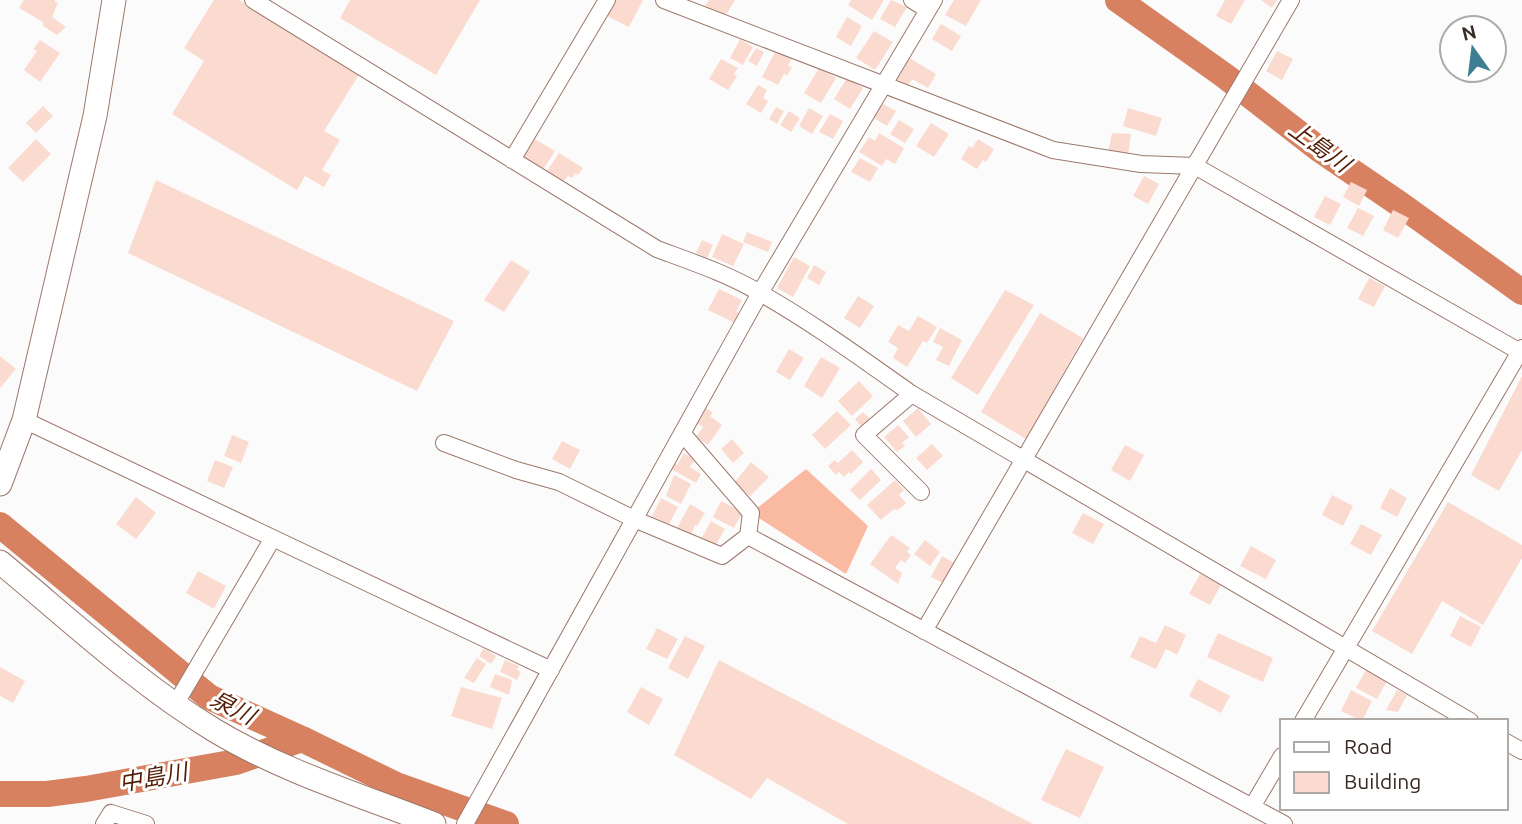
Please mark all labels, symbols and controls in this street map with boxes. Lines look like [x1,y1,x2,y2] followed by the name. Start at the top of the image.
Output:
[1438,14,1508,84] north arrow
[1459,20,1478,45] text: N
[1285,116,1358,178] water label: 上島川
[207,685,262,730] water label: 泉川
[1280,719,1508,810] legend
[1344,734,1392,758] text: Road
[117,758,192,795] water label: 中島川
[1344,769,1421,793] text: Building

